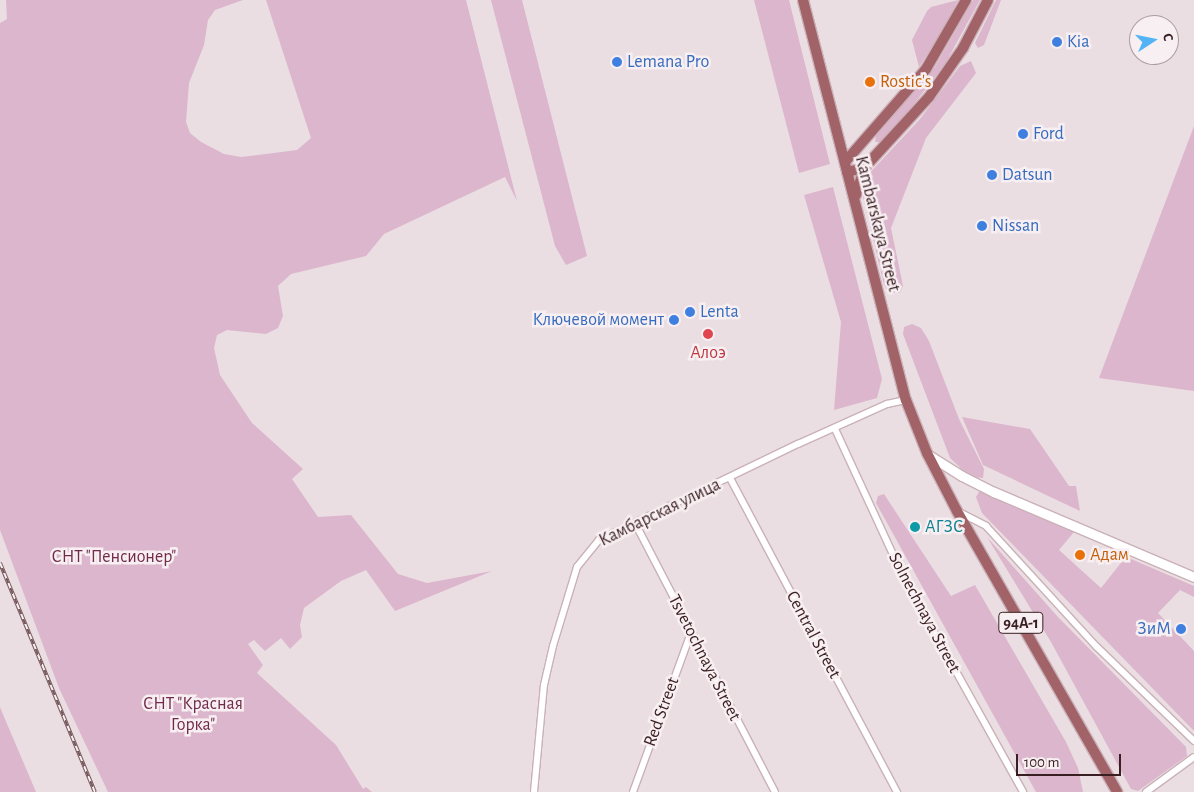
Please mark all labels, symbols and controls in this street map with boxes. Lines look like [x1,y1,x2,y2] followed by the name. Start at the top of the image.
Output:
[1129,15,1179,65] north arrow
[1067,31,1090,53] place label: Kia
[1160,32,1175,42] text: С
[1051,36,1063,48] marker: Kia
[627,51,709,73] place label: Lemana Pro
[611,56,623,68] marker: Lemana Pro
[880,71,932,93] place label: Rostic's
[864,76,876,88] marker: Rostic's
[1033,123,1064,145] place label: Ford
[1017,128,1029,140] marker: Ford
[850,154,904,294] street label: Kambarskaya Street
[1002,164,1053,186] place label: Datsun
[986,169,998,181] marker: Datsun
[992,215,1039,237] place label: Nissan
[976,220,988,232] marker: Nissan
[700,301,739,323] place label: Lenta
[684,306,696,318] marker: Lenta
[532,309,664,331] place label: Ключевой момент
[668,314,680,326] marker: Ключевой момент
[702,328,714,340] marker: Алоэ
[690,342,726,364] place label: Алоэ
[596,474,724,552] street label: Камбарская улица
[925,516,963,538] place label: АГЗС
[909,521,921,533] marker: АГЗС
[1090,544,1129,566] place label: Адам
[52,546,176,568] park label: СНТ "Пенсионер"
[883,549,965,677] street label: Solnechnaya Street
[1074,549,1086,561] marker: Адам
[781,588,845,682] street label: Central Street
[663,591,745,725] street label: Tsvetochnaya Street
[997,610,1045,636] road number: 94А-1
[1137,618,1171,640] place label: ЗиМ
[1175,623,1187,635] marker: ЗиМ
[639,674,685,750] street label: Red Street
[143,694,243,736] park label: СНТ "Красная Горка"
[1019,744,1124,776] scale bar
[1024,755,1059,770] text: 100 m

